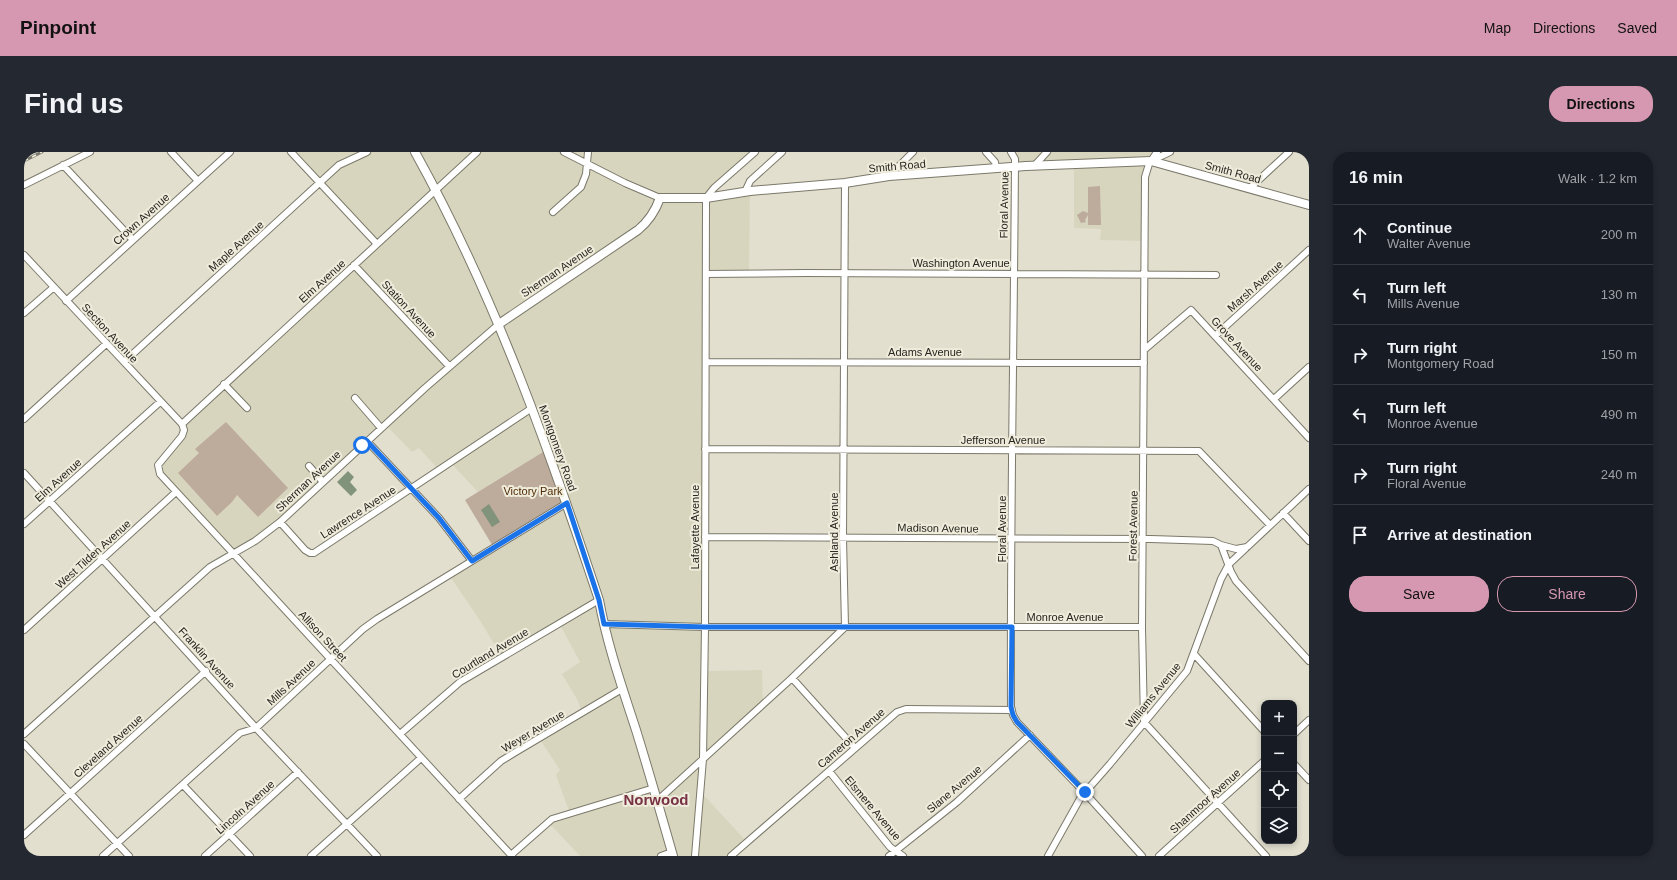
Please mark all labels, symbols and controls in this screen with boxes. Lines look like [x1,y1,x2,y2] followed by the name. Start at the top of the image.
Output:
[20,17,96,38] text: Pinpoint
[1484,20,1511,36] text: Map
[1533,20,1595,36] text: Directions
[1617,20,1657,36] text: Saved
[1549,86,1653,122] button: Directions
[24,88,124,119] text: Find us
[868,158,926,174] street label: Smith Road
[1204,159,1262,185] street label: Smith Road
[1349,168,1403,187] text: 16 min
[997,171,1011,239] street label: Floral Avenue
[1558,171,1637,186] text: Walk · 1.2 km
[110,191,172,247] street label: Crown Avenue
[206,218,266,274] street label: Maple Avenue
[1387,219,1452,236] text: Continue
[1349,224,1371,246] icon: ahead
[1601,227,1637,242] text: 200 m
[1387,236,1471,251] text: Walter Avenue
[519,242,595,300] street label: Sherman Avenue
[296,257,348,305] street label: Elm Avenue
[912,257,1010,269] street label: Washington Avenue
[1225,258,1285,314] street label: Marsh Avenue
[379,278,439,340] street label: Station Avenue
[1387,279,1446,296] text: Turn left
[1349,284,1371,306] icon: left
[1601,287,1637,302] text: 130 m
[1387,296,1460,311] text: Mills Avenue
[80,301,140,365] street label: Section Avenue
[1209,314,1265,374] street label: Grove Avenue
[1387,339,1457,356] text: Turn right
[1349,344,1371,366] icon: right
[888,346,962,358] street label: Adams Avenue
[1601,347,1637,362] text: 150 m
[1387,356,1494,371] text: Montgomery Road
[1387,399,1446,416] text: Turn left
[537,403,579,493] street label: Montgomery Road
[1349,404,1371,426] icon: left
[1601,407,1637,422] text: 490 m
[1387,416,1478,431] text: Monroe Avenue
[961,434,1045,446] street label: Jefferson Avenue
[353,436,371,454] route start
[273,448,343,514] street label: Sherman Avenue
[32,456,84,504] street label: Elm Avenue
[1387,459,1457,476] text: Turn right
[1349,464,1371,486] icon: right
[1601,467,1637,482] text: 240 m
[1387,476,1466,491] text: Floral Avenue
[318,483,398,541] street label: Lawrence Avenue
[503,485,563,497] park label: Victory Park
[689,485,701,569] street label: Lafayette Avenue
[1126,491,1140,561] street label: Forest Avenue
[828,492,840,572] street label: Ashland Avenue
[996,495,1008,563] street label: Floral Avenue
[53,517,133,591] street label: West Tilden Avenue
[897,521,979,535] street label: Madison Avenue
[1349,524,1371,546] icon: arrive
[1387,526,1532,543] text: Arrive at destination
[1349,576,1489,612] button: Save
[1497,576,1637,612] button: Share
[297,608,349,664] street label: Allison Street
[1027,611,1103,623] street label: Monroe Avenue
[176,625,238,691] street label: Franklin Avenue
[450,625,530,681] street label: Courtland Avenue
[264,657,318,707] street label: Mills Avenue
[1123,660,1183,730] street label: Williams Avenue
[1261,700,1297,844] map controls
[1261,700,1297,736] button: +
[815,706,887,770] street label: Cameron Avenue
[499,708,567,754] street label: Weyer Avenue
[71,712,145,780] street label: Cleveland Avenue
[1261,736,1297,772] button: −
[924,763,984,815] street label: Slane Avenue
[1167,766,1243,836] street label: Shanmoor Avenue
[1261,772,1297,808] button: locate
[843,774,903,842] street label: Elsmere Avenue
[213,778,277,836] street label: Lincoln Avenue
[1076,783,1094,801] route end
[624,791,689,808] district label: Norwood
[1261,808,1297,844] button: layers

